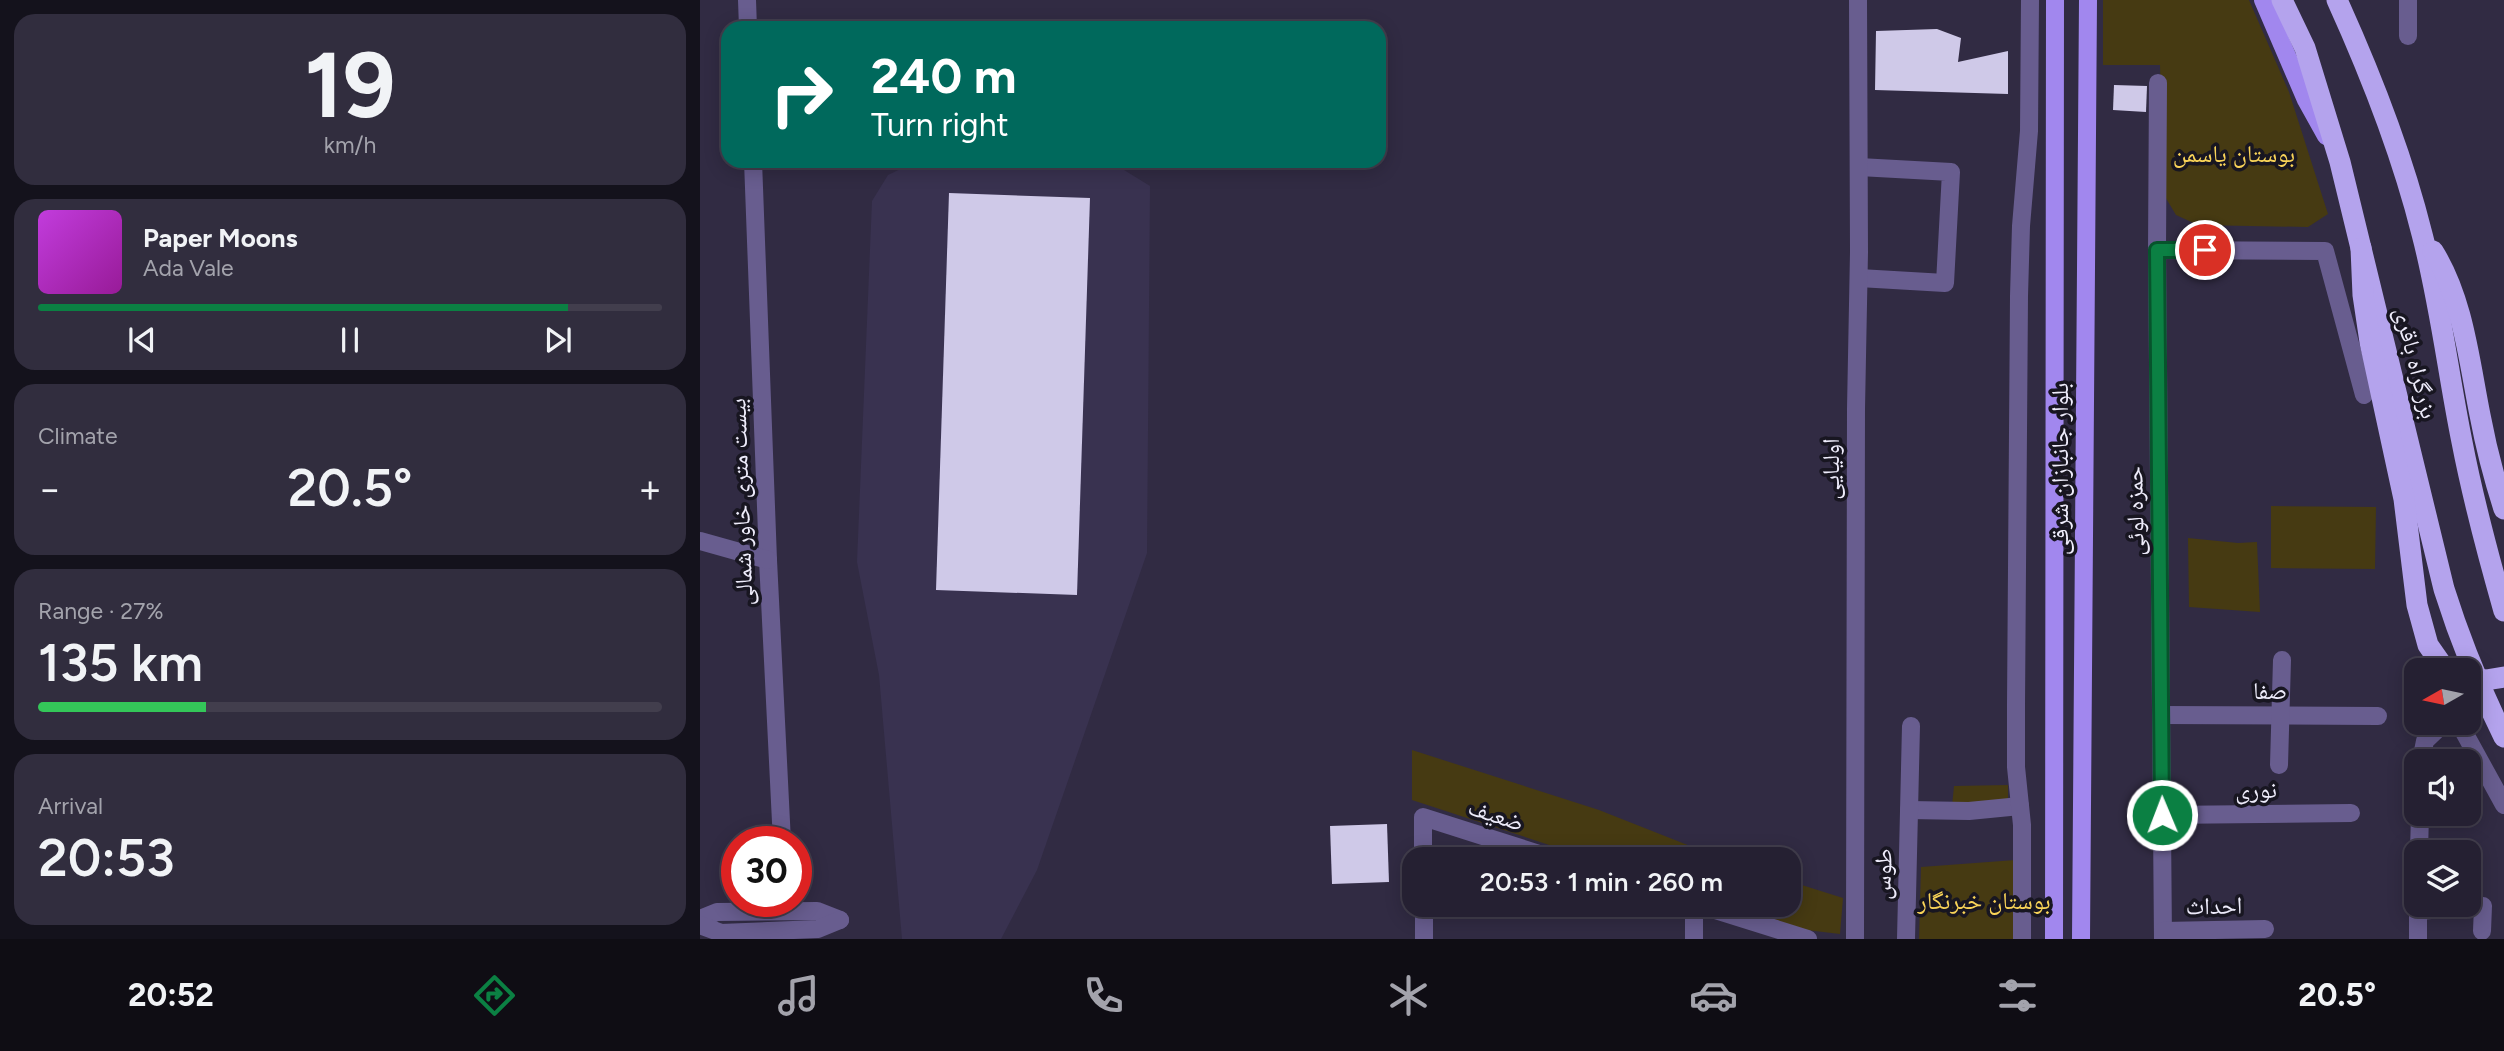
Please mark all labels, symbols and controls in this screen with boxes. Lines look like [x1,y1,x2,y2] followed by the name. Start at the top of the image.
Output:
[304,31,396,140] text: 19
[871,46,1017,105] text: 240 m
[756,49,847,140] icon: right
[871,106,1009,144] text: Turn right
[324,131,376,159] text: km/h
[2173,139,2295,168] park label: بوستان یاسمن
[2175,220,2235,280] pin
[143,222,298,254] text: Paper Moons
[2186,231,2224,269] icon: arrive
[143,254,234,282] text: Ada Vale
[2389,304,2444,422] street label: بزرگراه باقری
[123,321,161,359] icon: previous
[331,321,369,359] icon: pause
[539,321,577,359] icon: next
[2045,383,2074,555] street label: بلوار جانبازان شرقی
[722,398,759,606] street label: بیست متری خاور شمالی
[38,422,117,450] text: Climate
[1816,438,1845,500] street label: اولیایی
[288,457,412,519] text: 20.5°
[38,466,62,512] text: −
[638,466,662,512] text: +
[2119,466,2150,556] street label: حمزه لوئی
[38,597,164,625] text: Range · 27%
[38,632,203,694] text: 135 km
[2404,658,2482,735] north arrow
[2404,658,2481,917] map controls
[2253,676,2287,705] street label: صفا
[2404,749,2481,826] button: sound
[2235,775,2277,804] street label: نوری
[2125,778,2199,852] position arrow
[38,792,103,820] text: Arrival
[1465,792,1528,837] street label: ضعیف
[721,826,812,917] speed limit sign: 30
[38,827,175,889] text: 20:53
[2404,840,2481,917] button: layers
[1867,848,1898,900] street label: طوس
[1480,866,1723,898] text: 20:53 · 1 min · 260 m
[1916,886,2051,915] park label: بوستان خبرنگار
[2185,891,2243,920] street label: احداث
[470,971,519,1020] icon: directions
[774,971,823,1020] icon: music
[1079,971,1128,1020] icon: phone
[1384,971,1433,1020] icon: climate
[1689,971,1738,1020] icon: car
[1993,971,2042,1020] icon: filters
[128,976,214,1014] text: 20:52
[2298,976,2376,1014] text: 20.5°

